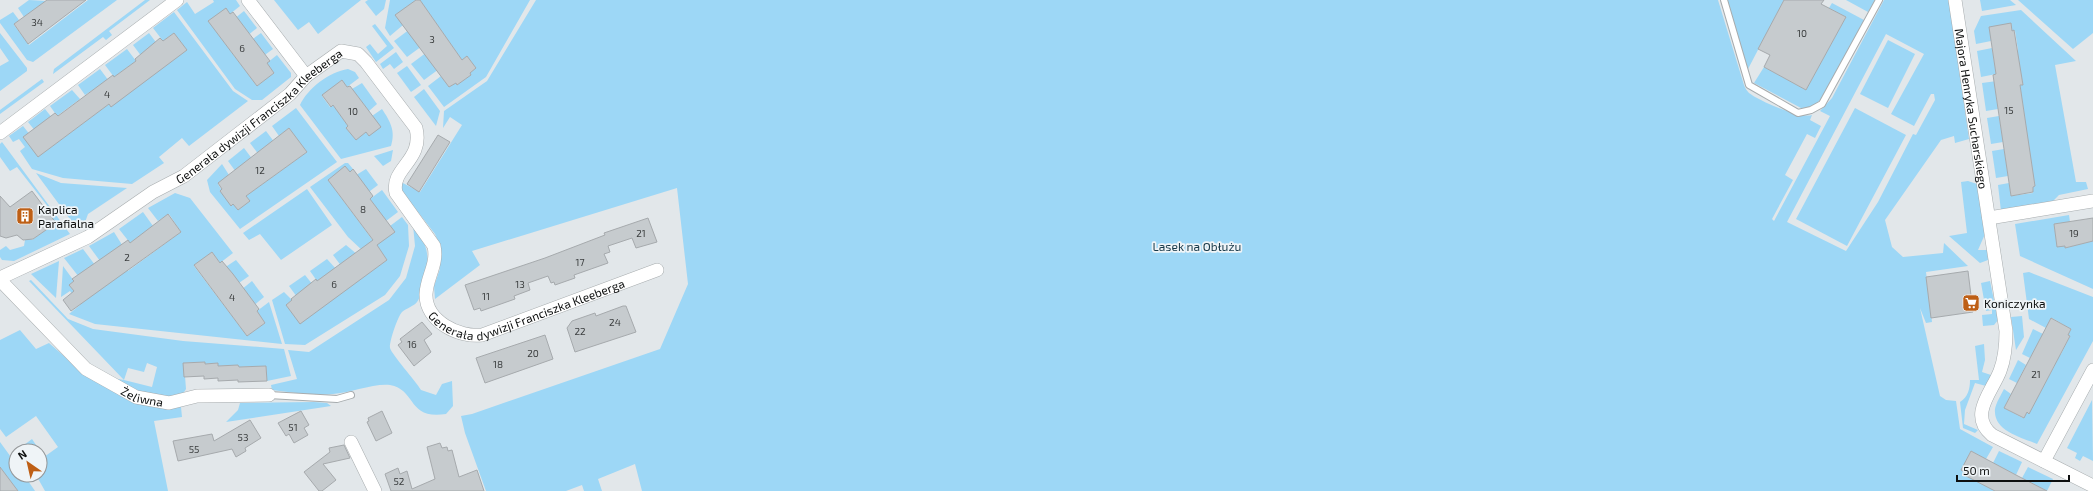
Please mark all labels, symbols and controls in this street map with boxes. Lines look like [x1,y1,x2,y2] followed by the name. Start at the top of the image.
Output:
[31,16,43,28] house number: 34
[1797,27,1807,39] house number: 10
[1952,28,1991,190] street label: Majora Henryka Sucharskiego
[429,33,435,45] house number: 3
[239,42,245,54] house number: 6
[173,46,345,186] street label: Generała dywizji Franciszka Kleeberga
[104,88,110,100] house number: 4
[2004,104,2014,116] house number: 15
[348,105,358,117] house number: 10
[255,164,265,176] house number: 12
[38,202,94,230] place label: Kaplica Parafialna
[360,203,366,215] house number: 8
[15,206,35,226] building icon: Kaplica Parafialna
[636,227,646,239] house number: 21
[2069,227,2079,239] house number: 19
[1153,239,1241,253] park label: Lasek na Obłużu
[124,251,130,263] house number: 2
[575,256,585,268] house number: 17
[426,276,626,342] street label: Generała dywizji Franciszka Kleeberga
[331,278,337,290] house number: 6
[515,278,525,290] house number: 13
[482,290,490,302] house number: 11
[229,291,235,303] house number: 4
[1961,293,1981,313] supermarket icon: Koniczynka
[1984,296,2046,310] place label: Koniczynka
[609,316,621,328] house number: 24
[574,325,586,337] house number: 22
[407,338,417,350] house number: 16
[527,347,539,359] house number: 20
[493,358,503,370] house number: 18
[2031,368,2041,380] house number: 21
[119,383,164,409] street label: Żeliwna
[288,421,298,433] house number: 51
[238,431,248,443] house number: 53
[8,443,48,483] north arrow
[189,443,199,455] house number: 55
[15,447,29,462] text: N
[1957,457,2069,483] scale bar
[1963,463,1990,477] text: 50 m
[394,475,405,487] house number: 52

